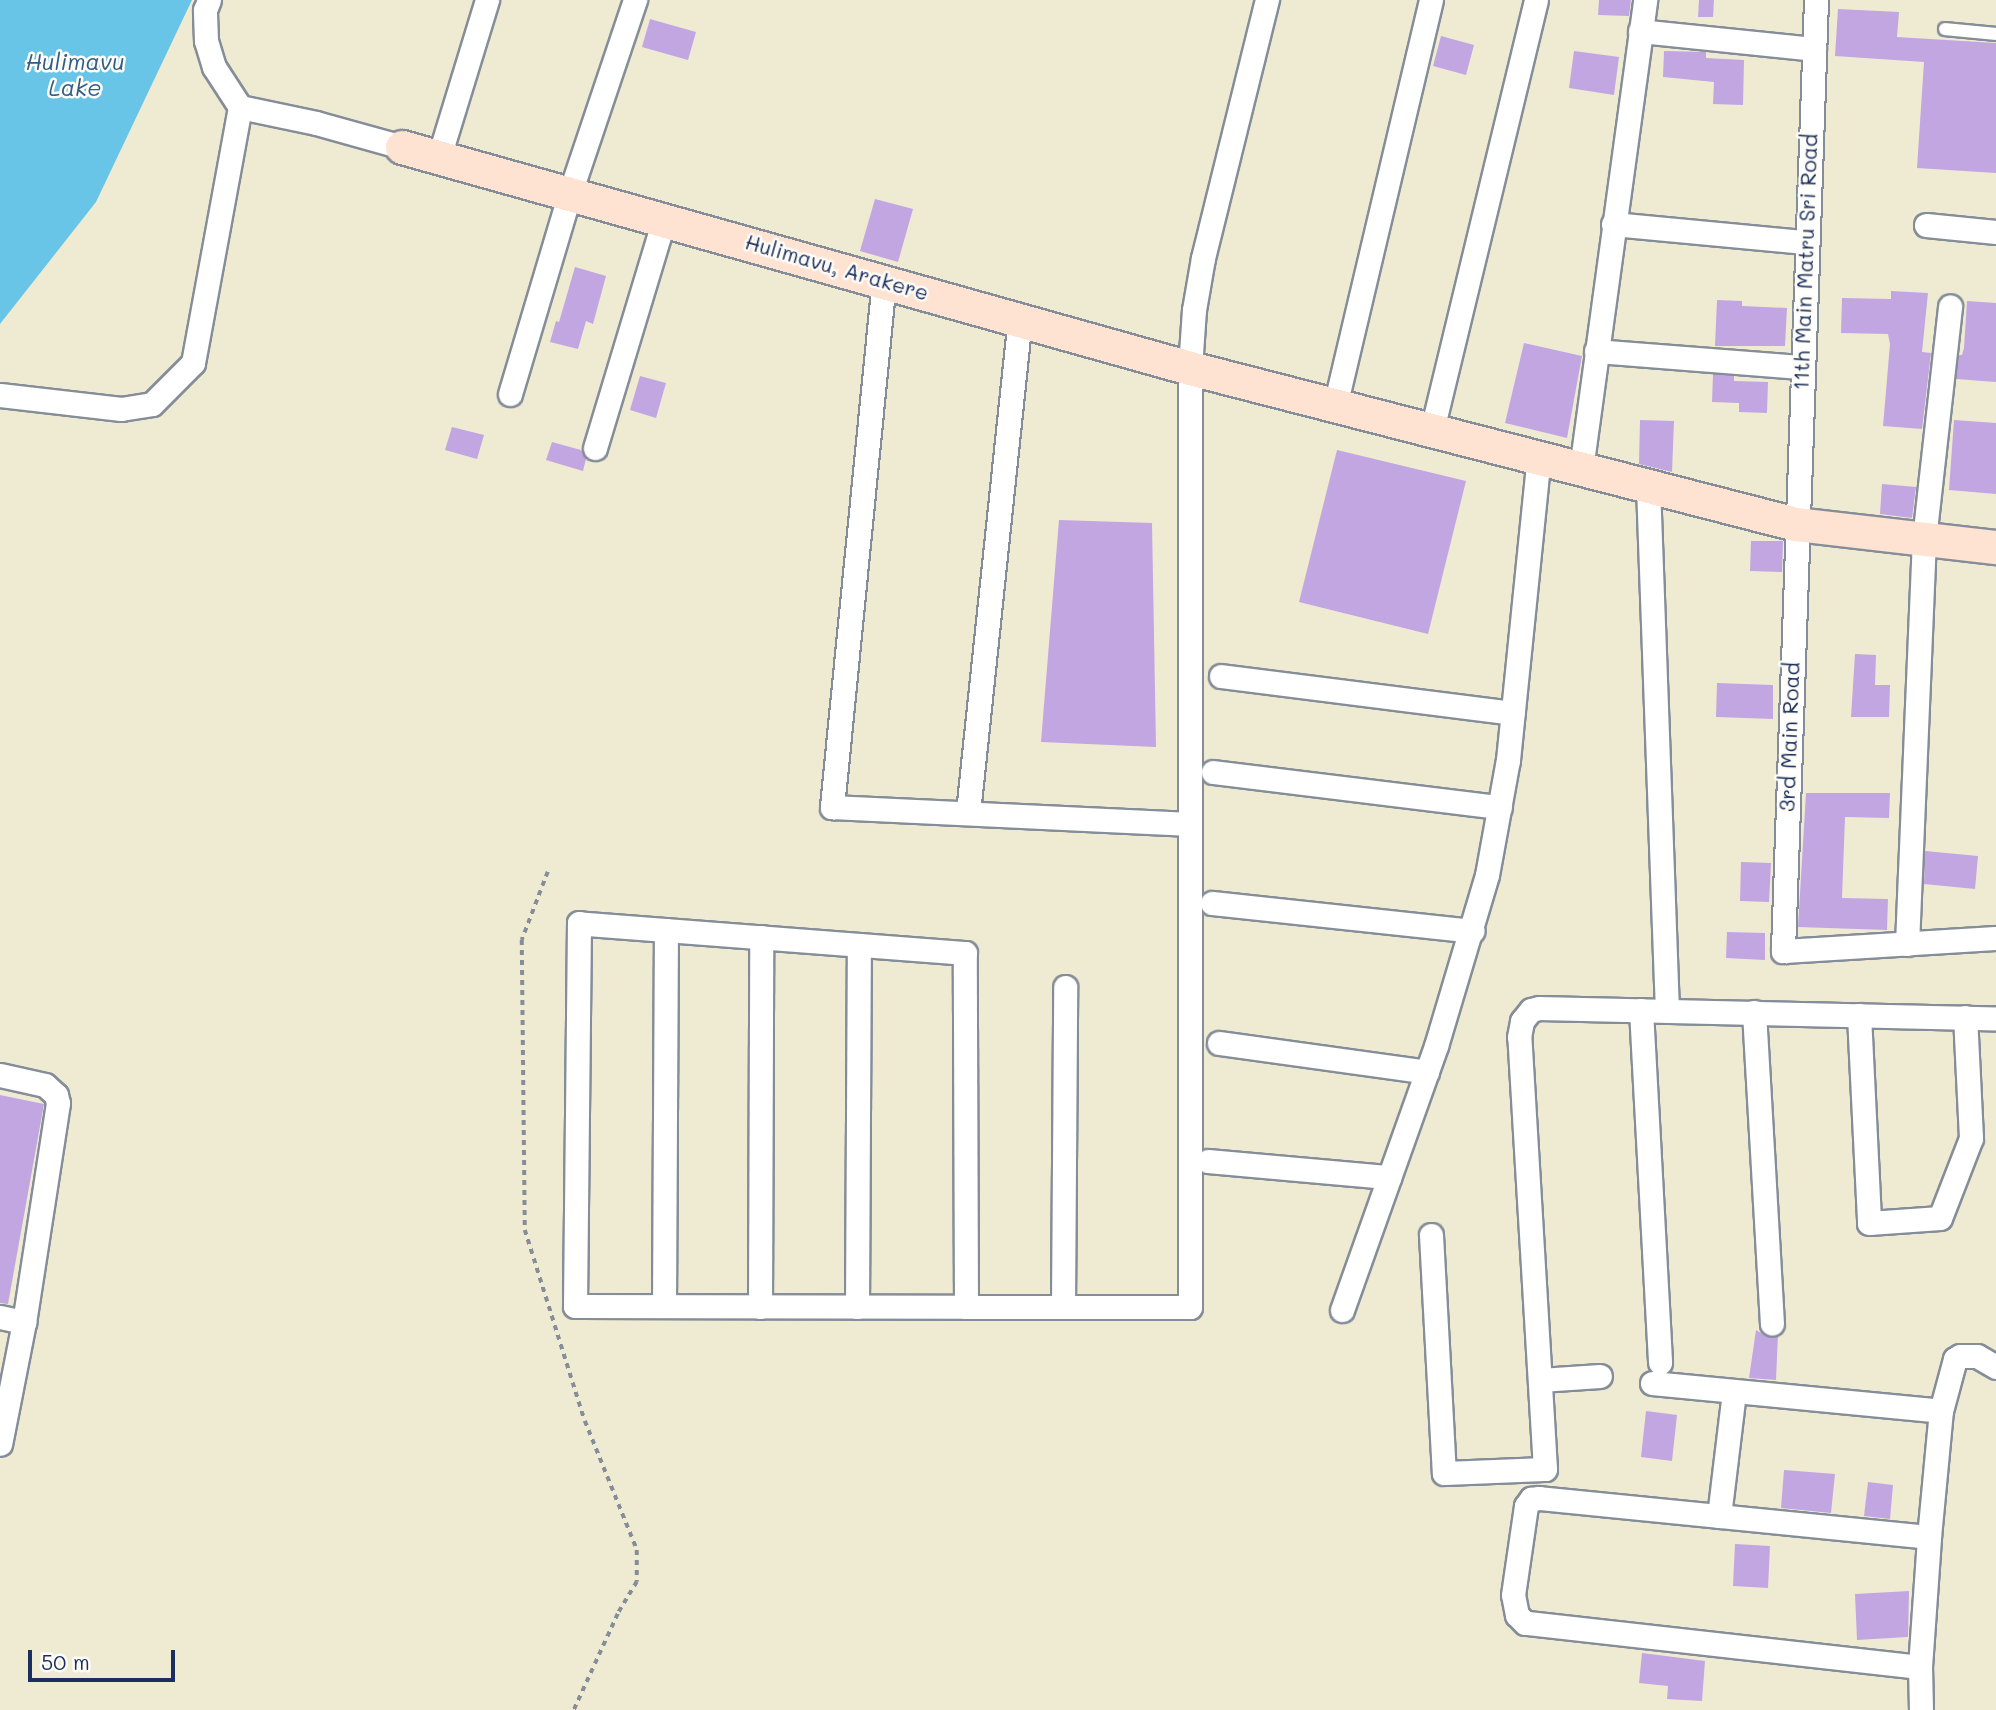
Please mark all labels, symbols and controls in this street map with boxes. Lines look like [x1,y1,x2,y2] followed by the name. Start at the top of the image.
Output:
[25,47,125,101] water label: Hulimavu Lake
[1788,133,1822,391] street label: 11th Main Matru Sri Road
[742,229,932,305] street label: Hulimavu, Arakere
[1774,662,1804,812] street label: 3rd Main Road
[32,1636,178,1680] scale bar
[41,1648,90,1675] text: 50 m

